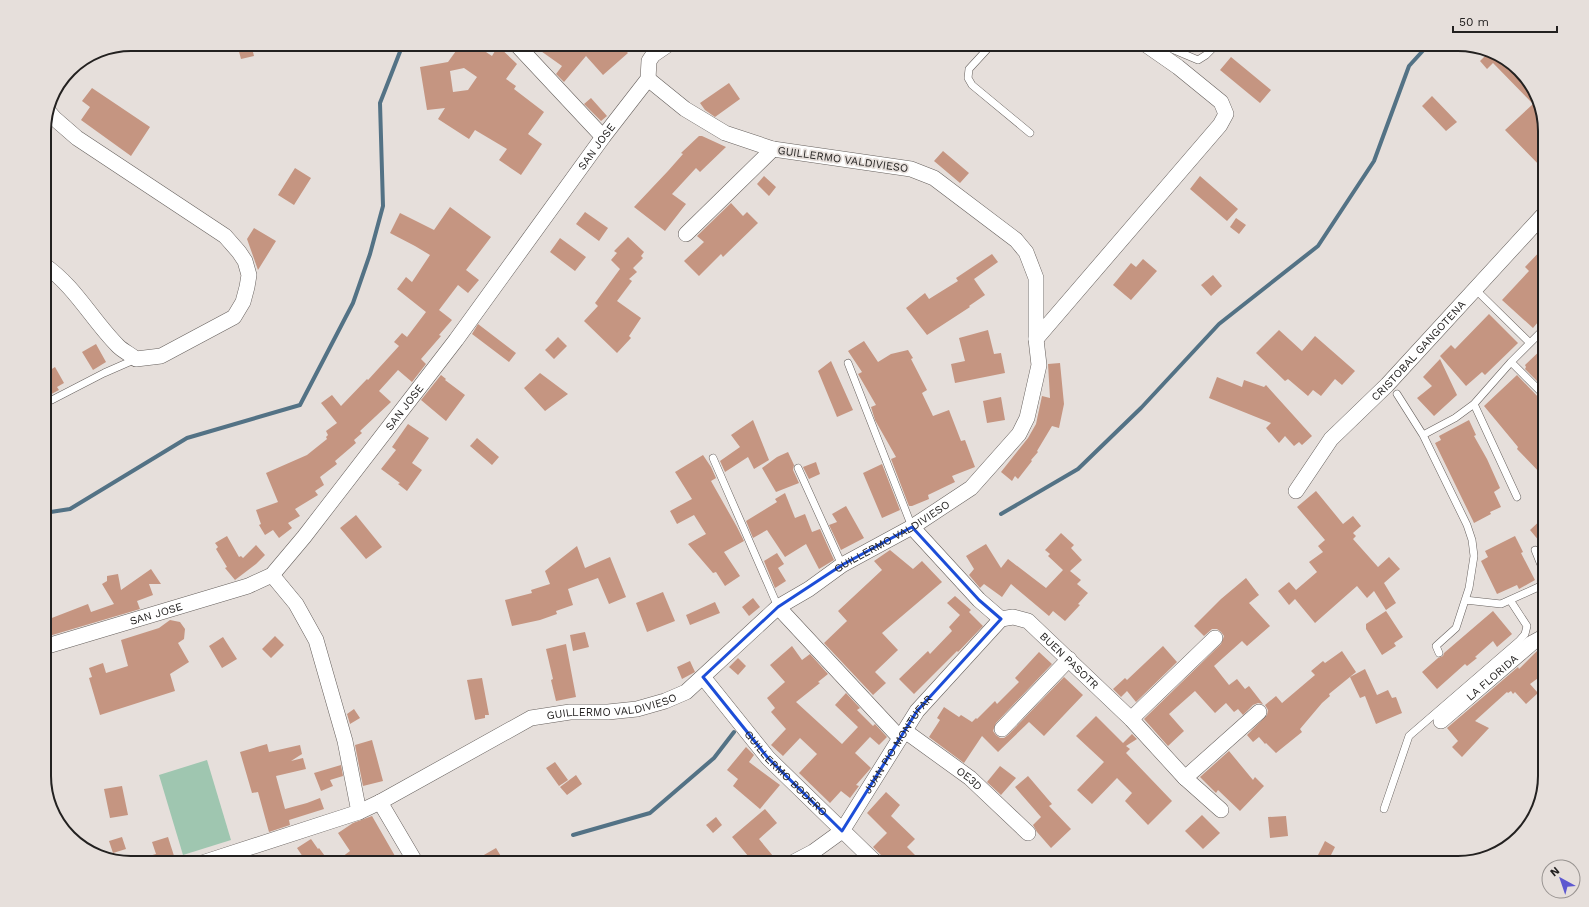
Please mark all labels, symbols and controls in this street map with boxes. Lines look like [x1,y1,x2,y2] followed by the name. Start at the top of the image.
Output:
[1453,8,1557,34] scale bar
[1459,15,1489,29] text: 50 m
[575,121,618,172] street label: SAN JOSE
[777,144,909,175] street label: GUILLERMO VALDIVIESO
[1369,298,1468,404] street label: CRISTOBAL GANGOTENA
[383,382,426,433] street label: SAN JOSE
[832,498,952,576] street label: GUILLERMO VALDIVIESO
[128,600,184,628] street label: SAN JOSE
[1037,630,1101,692] street label: BUEN PASOTR
[1464,652,1521,704] street label: LA FLORIDA
[546,691,679,722] street label: GUILLERMO VALDIVIESO
[861,692,936,796] street label: JUAN PIO MONTUFAR
[741,728,830,819] street label: GUILLERMO BODERO
[954,764,985,793] street label: OE3D
[1541,859,1581,899] north arrow
[1548,864,1562,879] text: N

